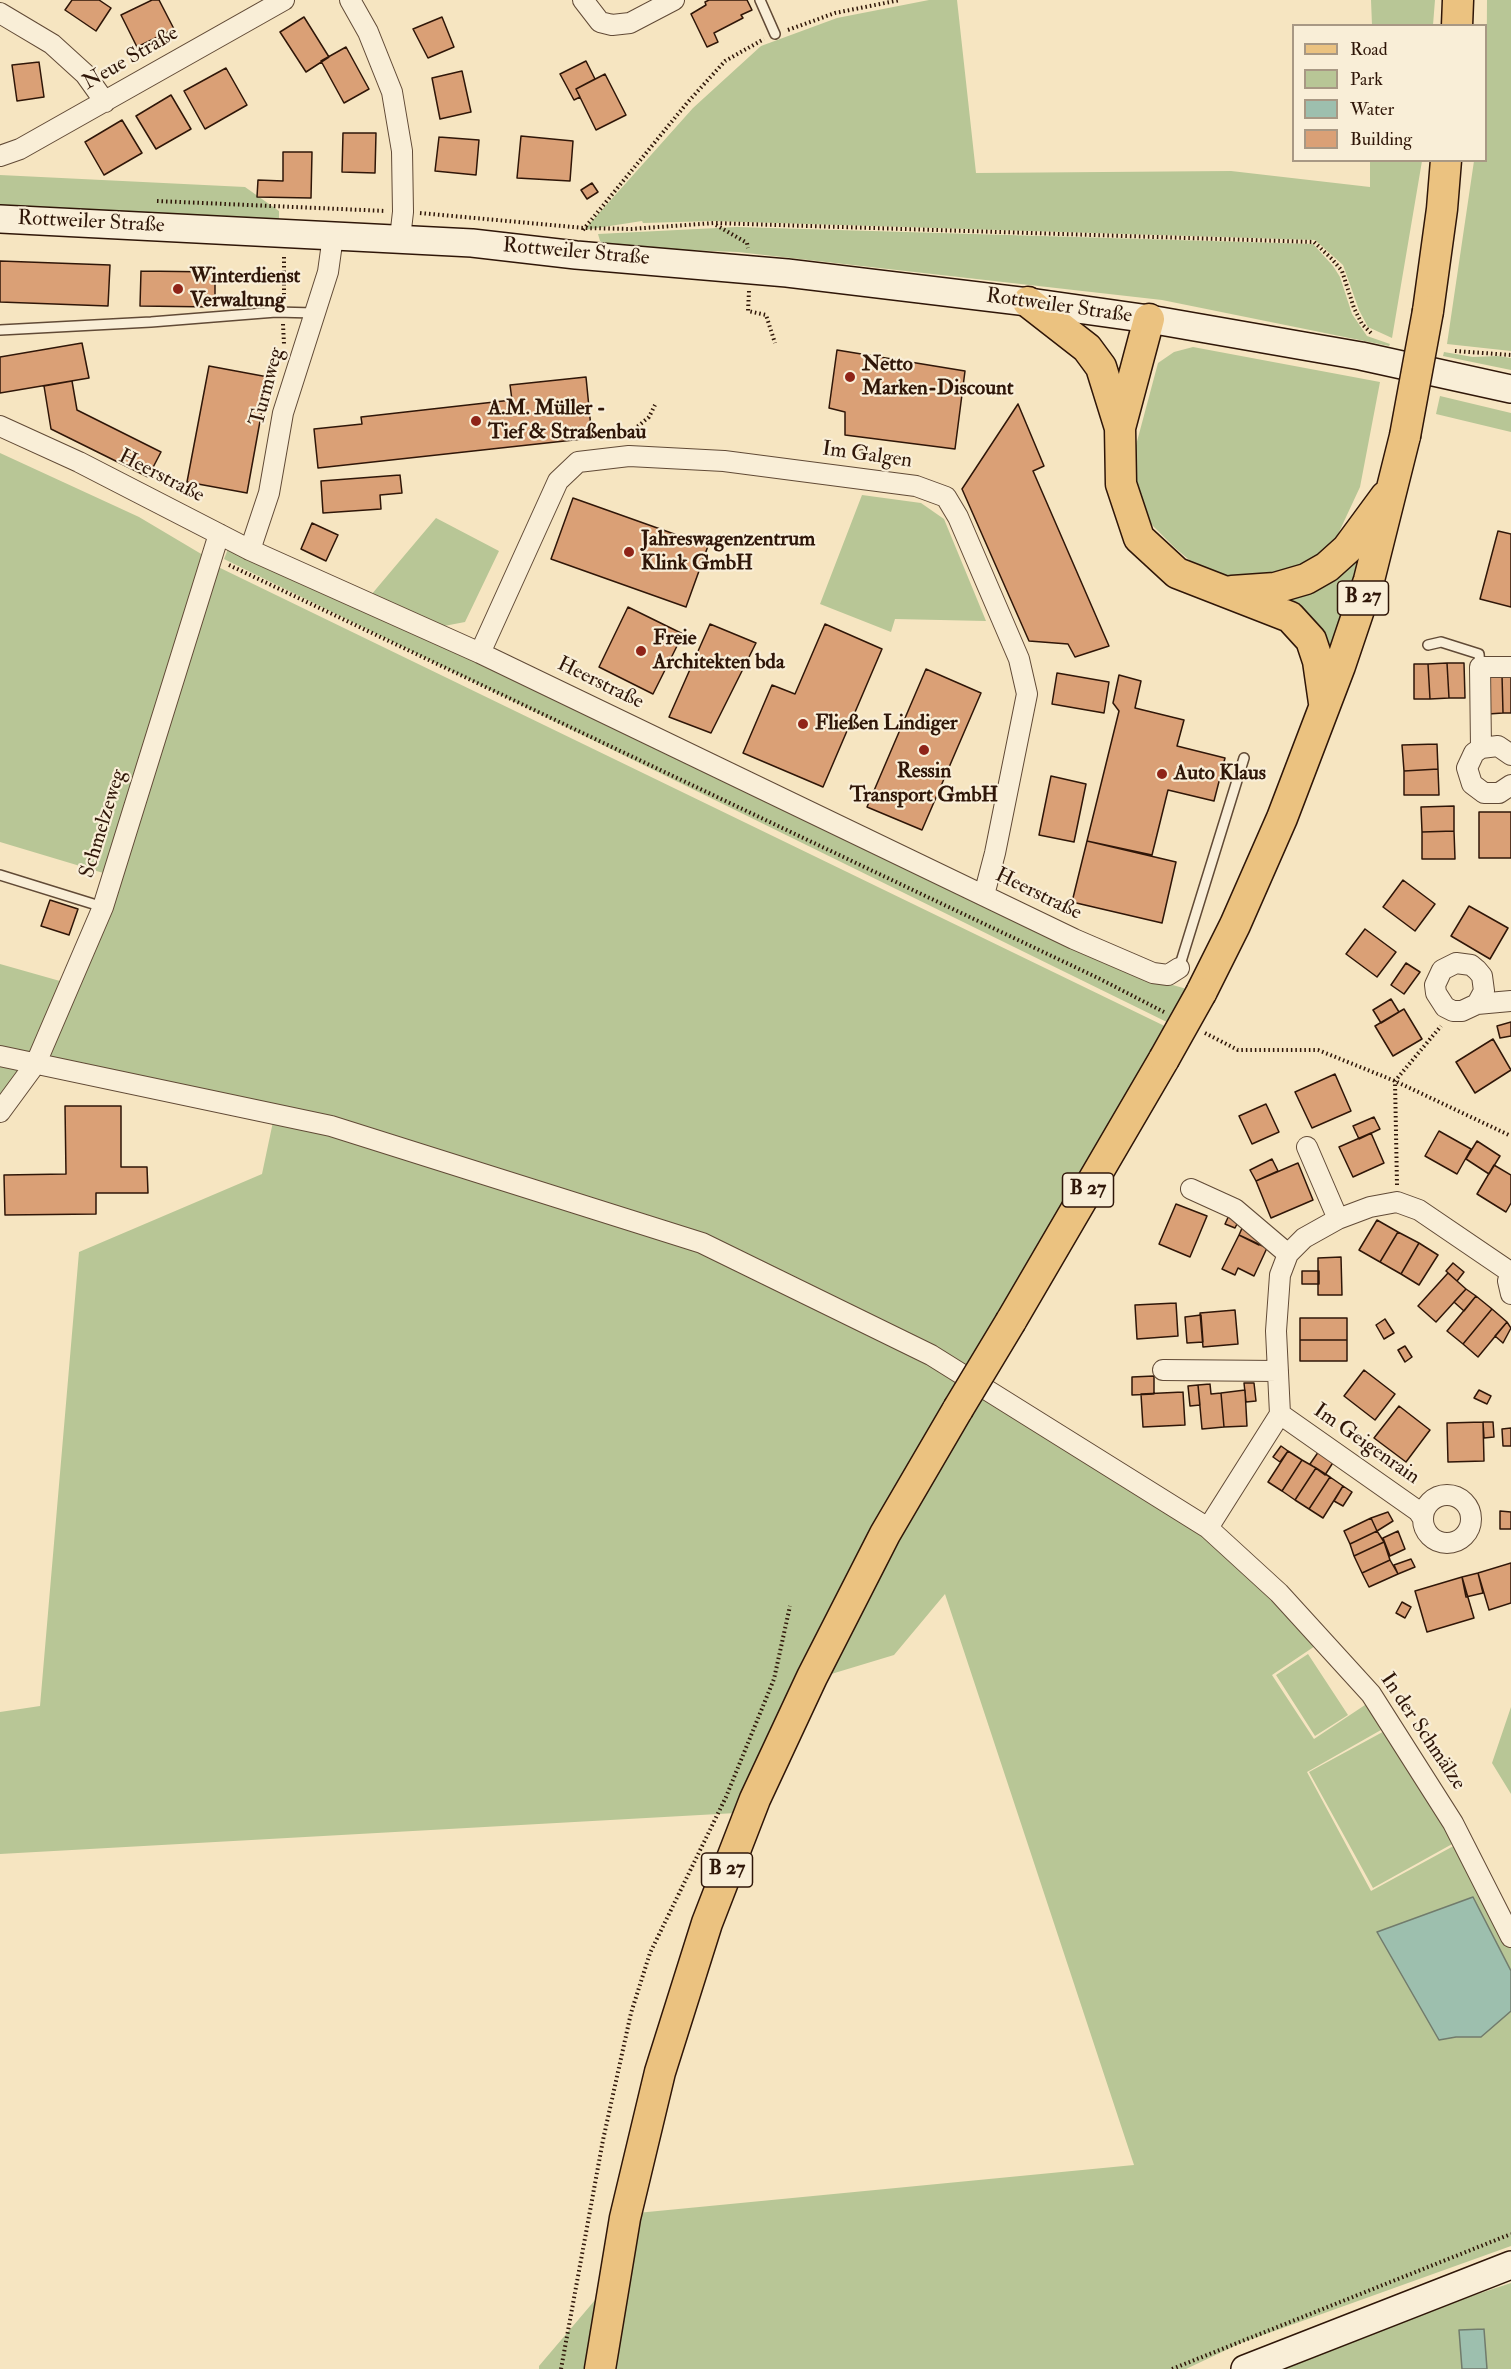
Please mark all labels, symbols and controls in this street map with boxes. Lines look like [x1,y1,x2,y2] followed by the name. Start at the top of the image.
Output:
[79,22,183,96] street label: Neue Straße
[1292,24,1487,162] legend
[1350,38,1388,61] text: Road
[1350,68,1383,91] text: Park
[1350,98,1394,121] text: Water
[1350,128,1412,151] text: Building
[17,207,165,239] street label: Rottweiler Straße
[502,234,650,272] street label: Rottweiler Straße
[190,264,300,314] place label: Winterdienst Verwaltung
[171,282,185,296] marker: Winterdienst Verwaltung
[984,284,1134,330] street label: Rottweiler Straße
[245,345,291,429] street label: Turmweg
[862,352,1014,402] place label: Netto Marken-Discount
[843,370,857,384] marker: Netto Marken-Discount
[488,396,646,446] place label: A.M. Müller - Tief & Straßenbau
[469,414,483,428] marker: A.M. Müller - Tief & Straßenbau
[820,437,914,475] street label: Im Galgen
[114,445,208,509] street label: Heerstraße
[641,527,815,577] place label: Jahreswagenzentrum Klink GmbH
[622,545,636,559] marker: Jahreswagenzentrum Klink GmbH
[1338,581,1388,615] road number: B 27
[653,626,785,676] place label: Freie Architekten bda
[634,644,648,658] marker: Freie Architekten bda
[553,652,647,716] street label: Heerstraße
[815,711,958,737] place label: Fließen Lindiger
[796,717,810,731] marker: Fließen Lindiger
[917,743,931,757] marker: Ressin Transport GmbH
[850,759,998,809] place label: Ressin Transport GmbH
[1174,761,1266,787] place label: Auto Klaus
[76,767,132,881] street label: Schmelzeweg
[1155,767,1169,781] marker: Auto Klaus
[991,863,1085,927] street label: Heerstraße
[1062,1173,1114,1207] road number: B 27
[1308,1399,1424,1491] street label: Im Geigenrain
[1374,1669,1470,1795] street label: In der Schmälze
[702,1853,752,1887] road number: B 27

